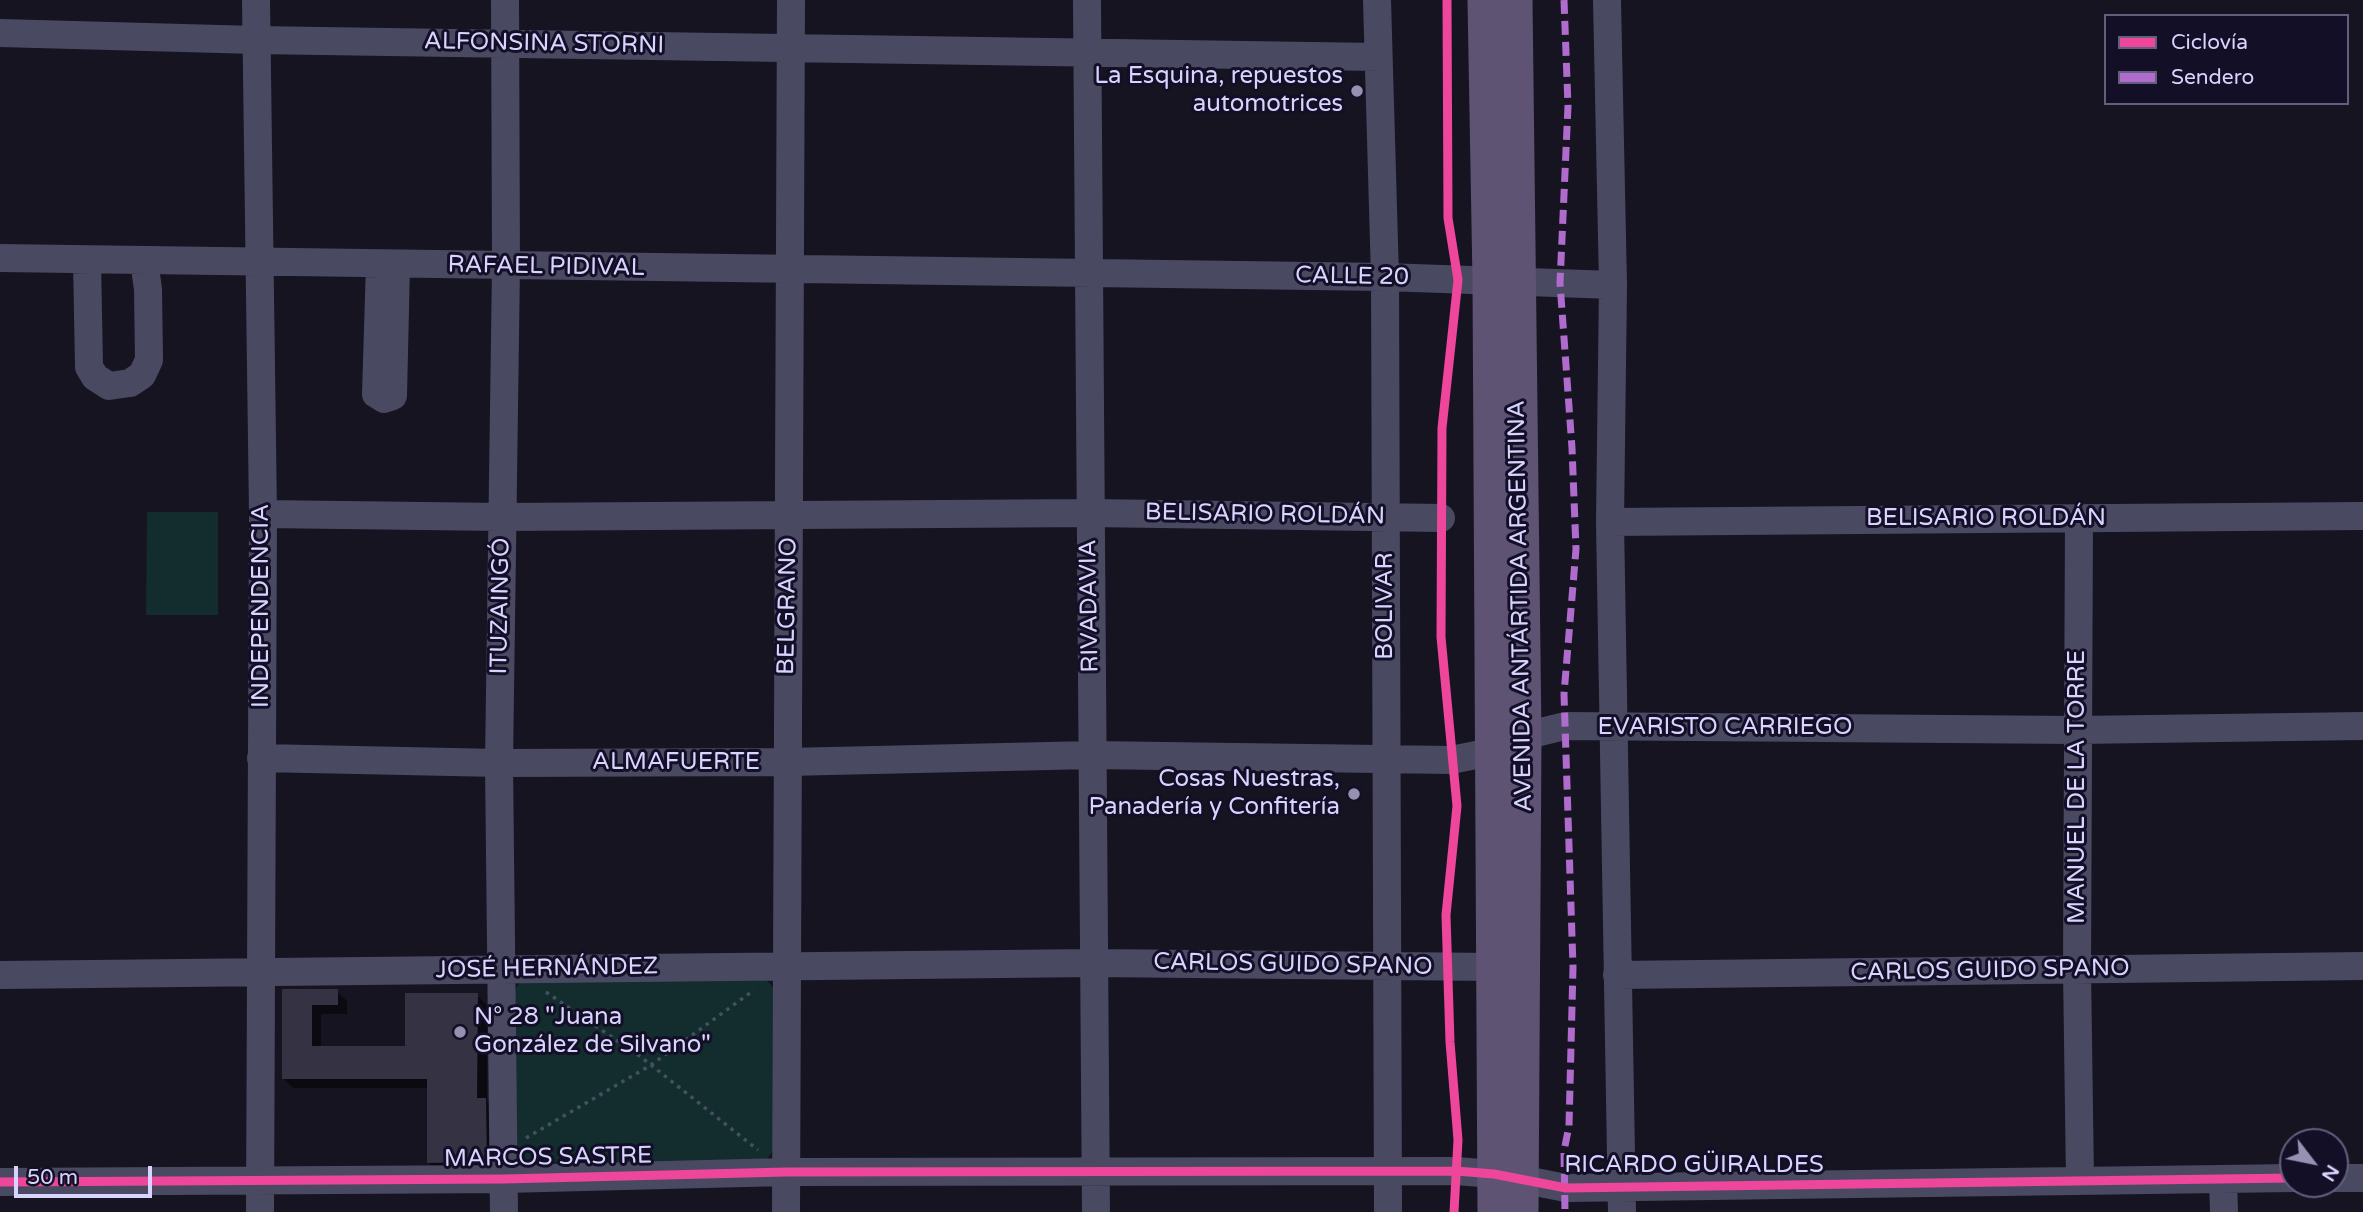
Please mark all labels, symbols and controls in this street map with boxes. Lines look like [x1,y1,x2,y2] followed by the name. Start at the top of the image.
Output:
[2104,14,2349,105] legend
[424,28,664,60] street label: ALFONSINA STORNI
[2171,30,2248,55] text: Ciclovía
[1094,63,1343,119] place label: La Esquina, repuestos automotrices
[2171,65,2254,90] text: Sendero
[1349,83,1365,99] marker: La Esquina, repuestos automotrices
[447,251,645,283] street label: RAFAEL PIDIVAL
[1295,262,1409,292] street label: CALLE 20
[1503,400,1539,812] street label: AVENIDA ANTÁRTIDA ARGENTINA
[1145,499,1385,531] street label: BELISARIO ROLDÁN
[248,504,276,708] street label: INDEPENDENCIA
[1866,505,2106,533] street label: BELISARIO ROLDÁN
[485,537,517,675] street label: ITUZAINGÓ
[772,537,804,675] street label: BELGRANO
[1074,539,1106,673] street label: RIVADAVIA
[1372,552,1400,660] street label: BOLIVAR
[2064,650,2092,924] street label: MANUEL DE LA TORRE
[1598,714,1852,742] street label: EVARISTO CARRIEGO
[592,749,760,777] street label: ALMAFUERTE
[1088,766,1340,822] place label: Cosas Nuestras, Panadería y Confitería
[1346,786,1362,802] marker: Cosas Nuestras, Panadería y Confitería
[1153,948,1433,982] street label: CARLOS GUIDO SPANO
[435,953,659,985] street label: JOSÉ HERNÁNDEZ
[1850,954,2130,988] street label: CARLOS GUIDO SPANO
[474,1004,711,1060] place label: N° 28 "Juana González de Silvano"
[452,1024,468,1040] marker: N° 28 "Juana González de Silvano"
[2279,1128,2349,1198] north arrow
[444,1142,652,1174] street label: MARCOS SASTRE
[18,1152,156,1196] scale bar
[1564,1152,1824,1180] street label: RICARDO GÜIRALDES
[2317,1161,2343,1185] text: N
[27,1165,78,1190] text: 50 m

